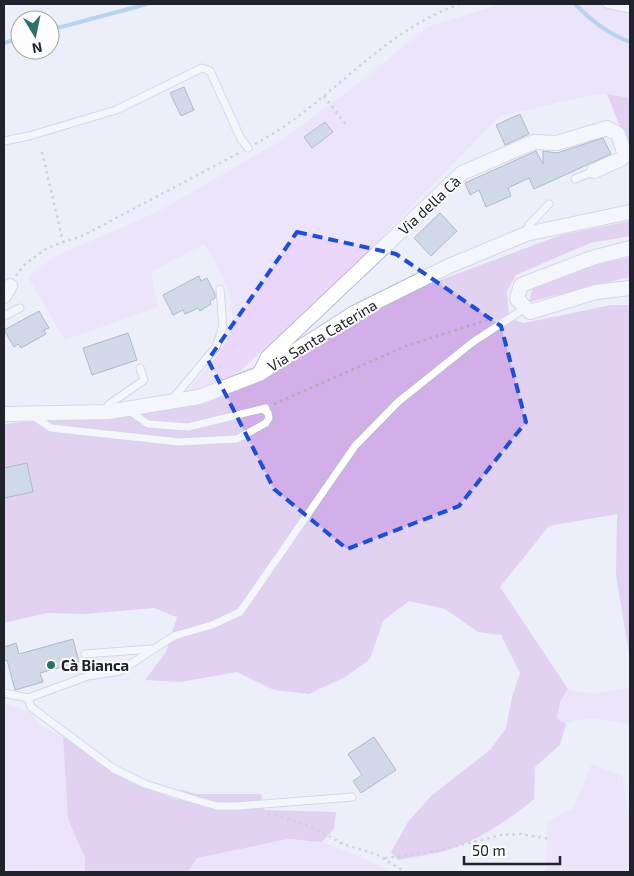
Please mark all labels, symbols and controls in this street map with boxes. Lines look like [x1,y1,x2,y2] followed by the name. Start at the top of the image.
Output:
[10,10,60,60] north arrow
[31,39,44,58] text: N
[394,172,464,238] street label: Via della Cà
[264,295,380,375] street label: Via Santa Caterina
[61,656,129,674] place label: Cà Bianca
[45,659,57,671] marker: Cà Bianca
[464,834,560,866] scale bar
[472,841,506,859] text: 50 m

